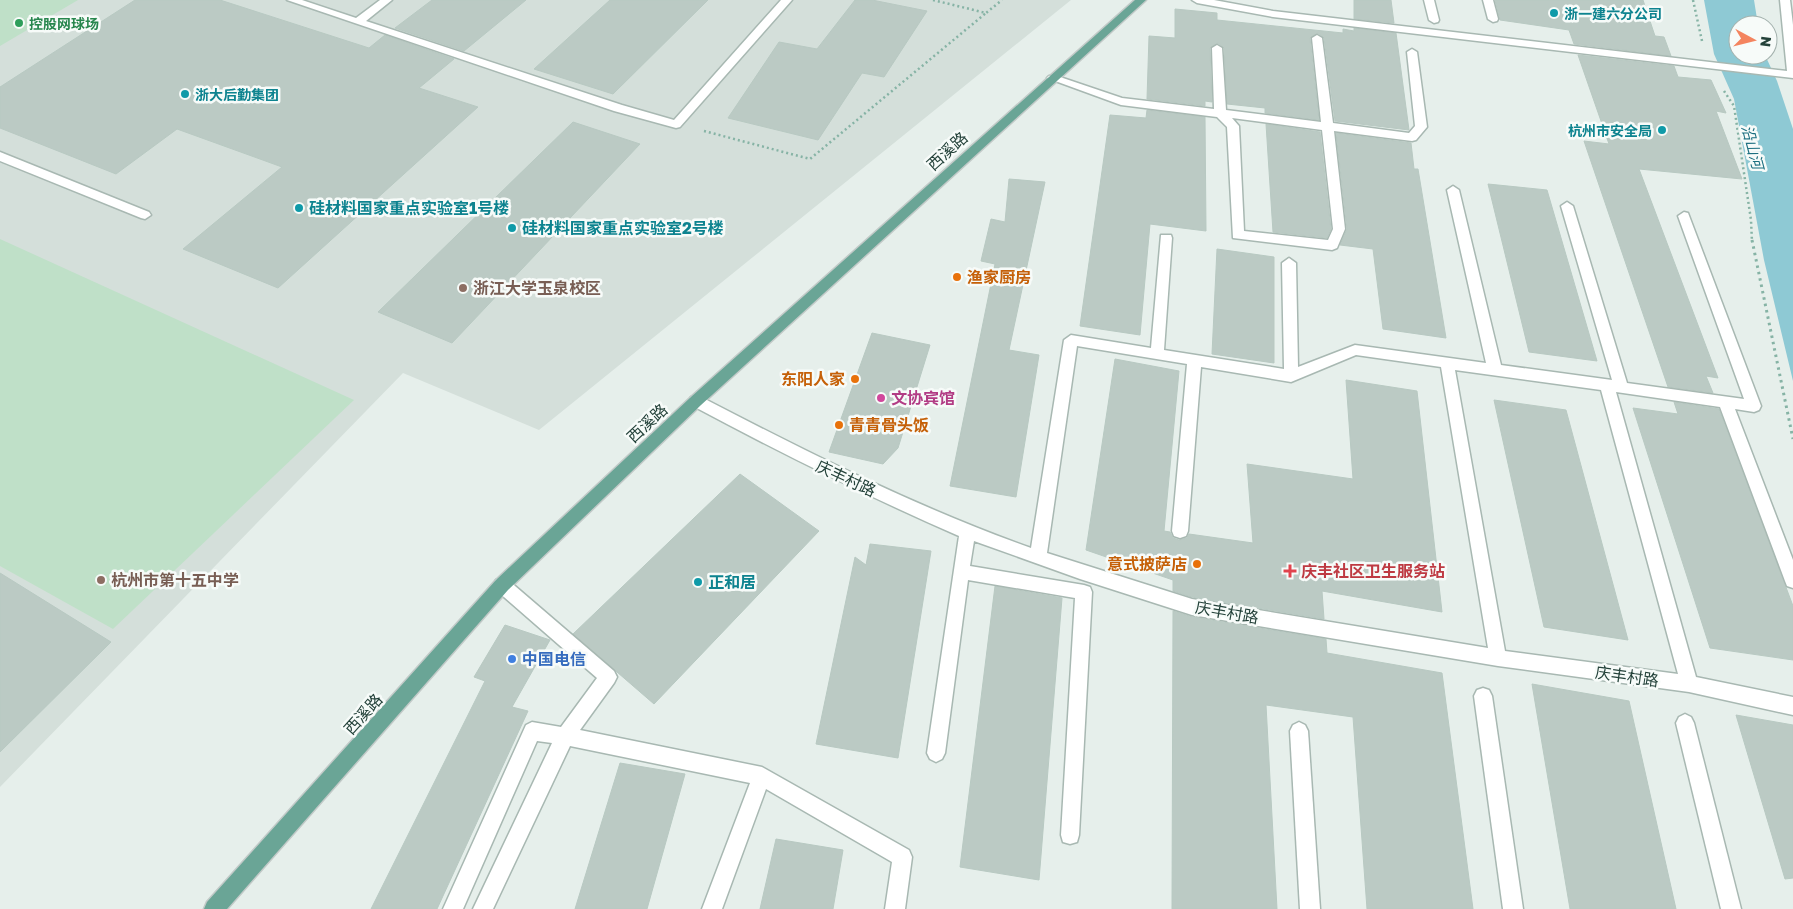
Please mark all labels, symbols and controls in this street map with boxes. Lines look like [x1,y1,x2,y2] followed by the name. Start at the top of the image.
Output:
[1564,5,1662,22] place label: 浙一建六分公司
[1548,7,1560,19] marker: 浙一建六分公司
[29,15,99,32] place label: 控股网球场
[1728,15,1778,65] north arrow
[13,17,25,29] marker: 控股网球场
[1757,35,1775,48] text: N
[195,86,279,103] place label: 浙大后勤集团
[179,88,191,100] marker: 浙大后勤集团
[1568,122,1652,139] place label: 杭州市安全局
[1738,123,1768,174] water label: 沿山河
[1656,124,1668,136] marker: 杭州市安全局
[922,128,972,174] street label: 西溪路
[309,198,509,218] place label: 硅材料国家重点实验室1号楼
[293,202,305,214] marker: 硅材料国家重点实验室1号楼
[522,218,724,238] place label: 硅材料国家重点实验室2号楼
[506,222,518,234] marker: 硅材料国家重点实验室2号楼
[967,267,1031,287] place label: 渔家厨房
[951,271,963,283] marker: 渔家厨房
[473,278,601,298] place label: 浙江大学玉泉校区
[457,282,469,294] marker: 浙江大学玉泉校区
[781,369,845,389] place label: 东阳人家
[849,373,861,385] marker: 东阳人家
[891,388,955,408] place label: 文协宾馆
[875,392,887,404] marker: 文协宾馆
[623,399,671,447] street label: 西溪路
[849,415,929,435] place label: 青青骨头饭
[833,419,845,431] marker: 青青骨头饭
[813,455,879,501] street label: 庆丰村路
[1107,554,1187,574] place label: 意式披萨店
[1191,558,1203,570] marker: 意式披萨店
[1301,561,1445,581] place label: 庆丰社区卫生服务站
[1283,564,1297,578] marker: 庆丰社区卫生服务站
[111,570,239,590] place label: 杭州市第十五中学
[708,572,756,592] place label: 正和居
[95,574,107,586] marker: 杭州市第十五中学
[692,576,704,588] marker: 正和居
[1194,597,1260,627] street label: 庆丰村路
[522,649,586,669] place label: 中国电信
[506,653,518,665] marker: 中国电信
[1594,662,1660,690] street label: 庆丰村路
[340,689,386,739] street label: 西溪路

